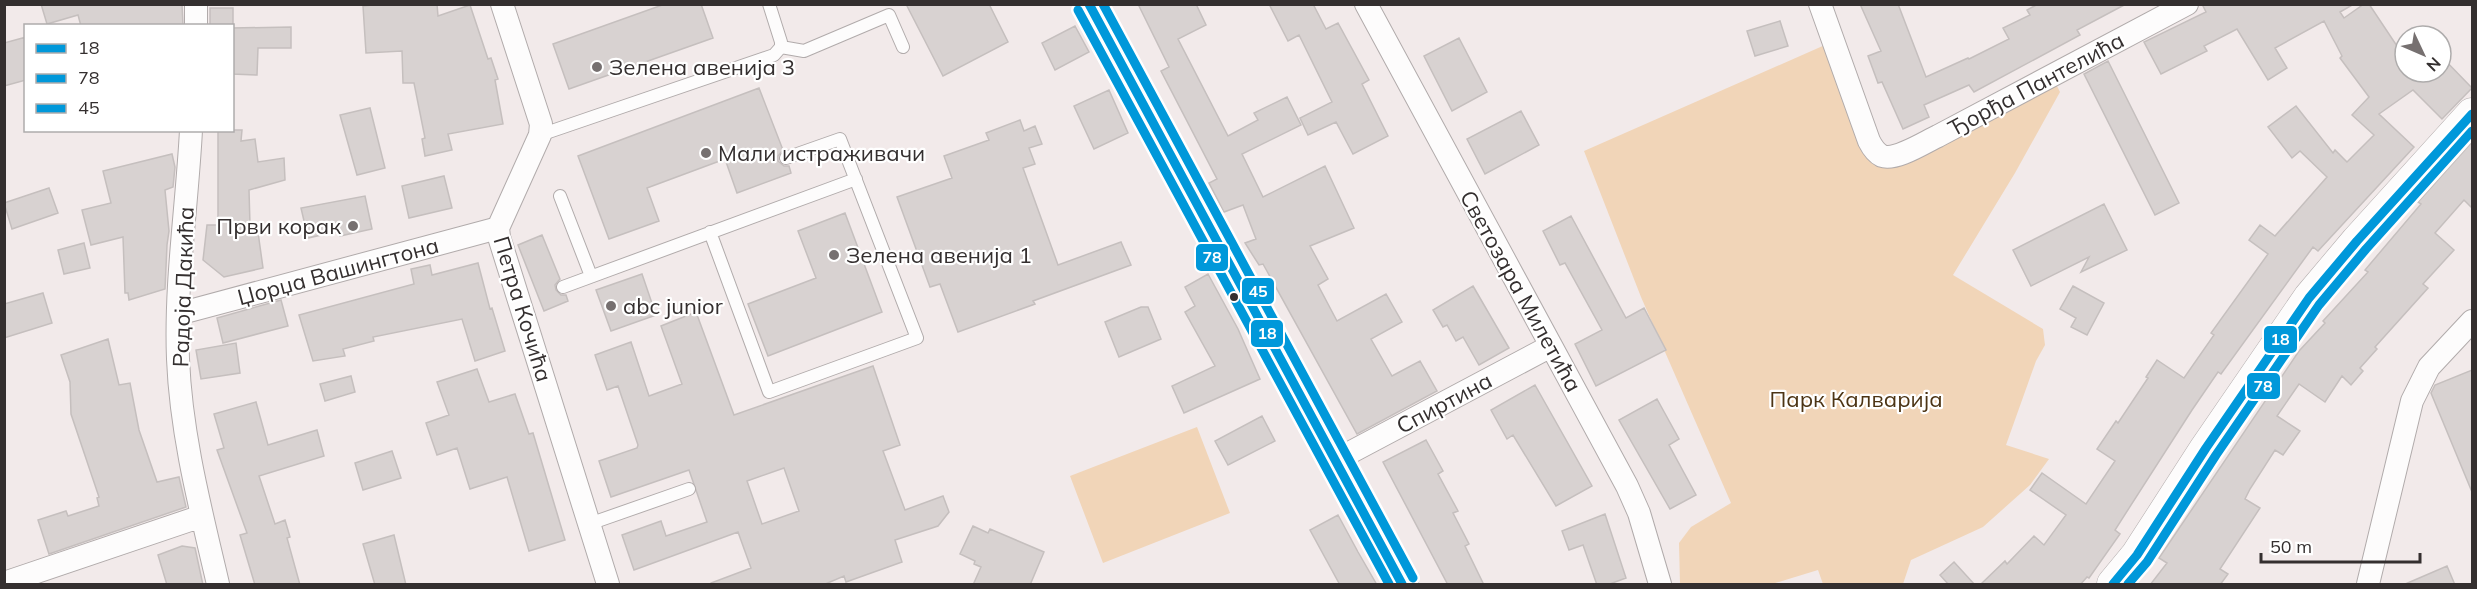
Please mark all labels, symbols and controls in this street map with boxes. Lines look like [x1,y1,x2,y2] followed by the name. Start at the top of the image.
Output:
[24,24,234,132] legend
[2393,24,2453,84] north arrow
[1943,26,2129,142] street label: Ђорђа Пантелића
[78,36,100,59] text: 18
[609,53,795,81] place label: Зелена авенија 3
[2422,53,2445,76] text: N
[590,60,604,74] marker: Зелена авенија 3
[78,66,100,89] text: 78
[78,96,100,119] text: 45
[718,139,925,167] place label: Мали истраживачи
[699,146,713,160] marker: Мали истраживачи
[1454,185,1588,397] street label: Светозара Милетића
[166,206,200,368] street label: Радоја Дакића
[216,212,341,240] place label: Први корак
[346,219,360,233] marker: Први корак
[234,231,442,311] street label: Џорџа Вашингтона
[488,233,558,385] street label: Петра Кочића
[846,241,1032,269] place label: Зелена авенија 1
[1195,243,1229,272] line badge: 78
[1202,247,1222,267] text: 78
[827,248,841,262] marker: Зелена авенија 1
[1241,277,1275,305] line badge: 45
[1248,281,1268,301] text: 45
[1228,291,1240,303] unlabelled marker
[623,292,723,320] place label: abc junior
[604,299,618,313] marker: abc junior
[1250,319,1284,348] line badge: 18
[1257,323,1277,343] text: 18
[2263,325,2298,354] line badge: 18
[2270,329,2290,349] text: 18
[1391,366,1497,440] street label: Спиртина
[2246,372,2281,400] line badge: 78
[2253,376,2273,396] text: 78
[1769,385,1943,413] park label: Парк Калварија
[2261,526,2420,564] scale bar
[2270,535,2312,558] text: 50 m

